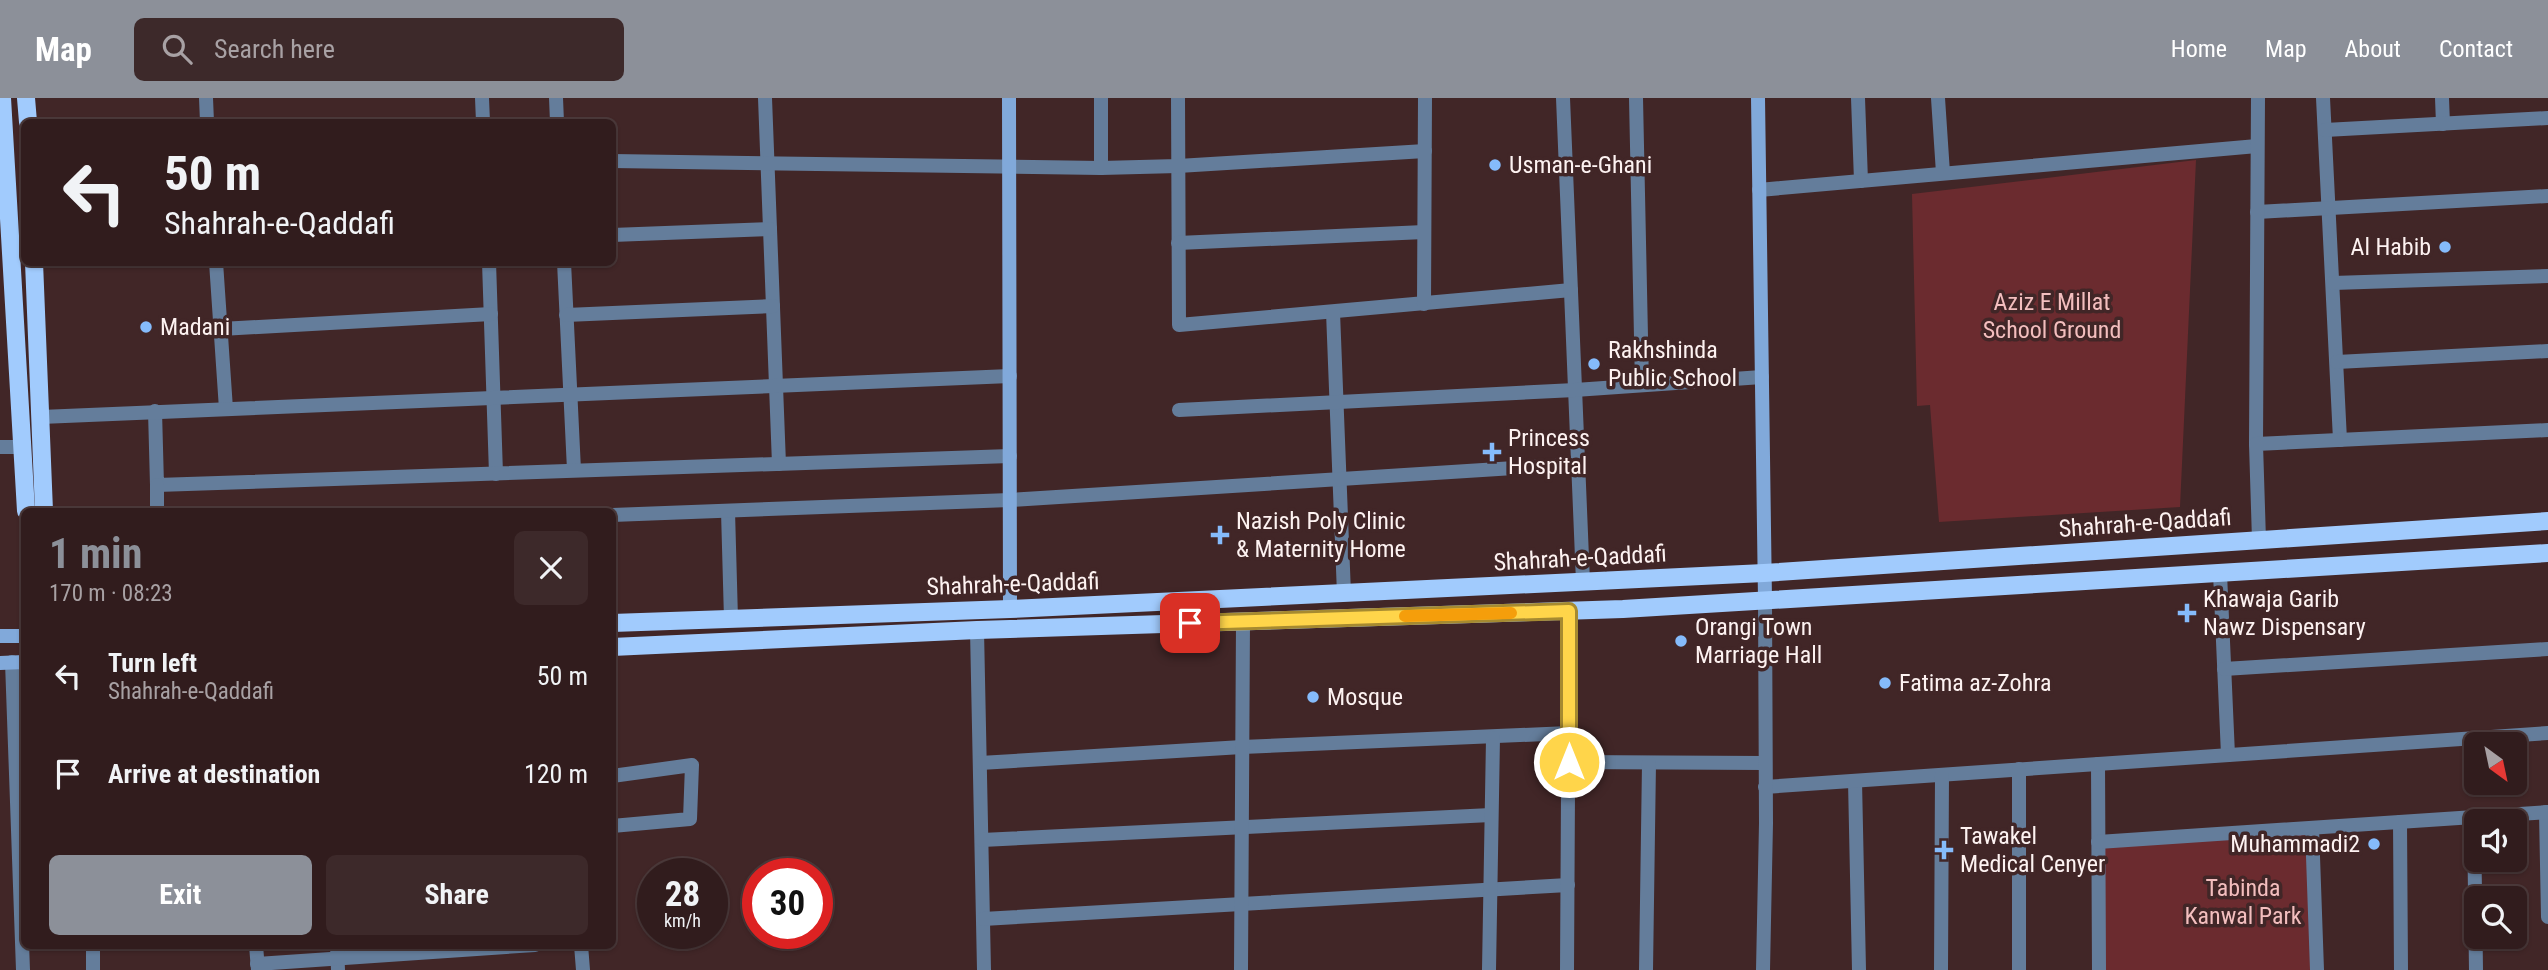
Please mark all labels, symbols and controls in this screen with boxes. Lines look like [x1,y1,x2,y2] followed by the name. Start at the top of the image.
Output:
[134,18,624,81] search box
[35,30,92,69] text: Map
[158,30,196,68] icon: search
[214,34,335,64] text: Search here
[2171,35,2227,63] text: Home
[2265,35,2307,63] text: Map
[2345,35,2401,63] text: About
[2439,35,2513,63] text: Contact
[164,145,261,202] text: 50 m
[49,147,140,238] icon: left
[1509,151,1652,179] place label: Usman-e-Ghani
[1487,157,1503,173] marker: Usman-e-Ghani
[164,204,395,242] text: Shahrah-e-Qaddafi
[2351,233,2431,261] place label: Al Habib
[2437,239,2453,255] marker: Al Habib
[1983,288,2121,344] park label: Aziz E Millat School Ground
[160,313,230,341] place label: Madani
[138,319,154,335] marker: Madani
[1608,336,1737,392] place label: Rakhshinda Public School
[1586,356,1602,372] marker: Rakhshinda Public School
[1508,424,1590,480] place label: Princess Hospital
[1482,442,1502,462] marker: Princess Hospital
[2058,503,2232,543] street label: Shahrah-e-Qaddafi
[1236,507,1406,563] place label: Nazish Poly Clinic & Maternity Home
[1210,525,1230,545] marker: Nazish Poly Clinic & Maternity Home
[49,529,142,578] text: 1 min
[514,531,588,605] button: close
[1493,539,1667,577] street label: Shahrah-e-Qaddafi
[926,567,1100,601] street label: Shahrah-e-Qaddafi
[49,580,173,607] text: 170 m · 08:23
[2203,585,2366,641] place label: Khawaja Garib Nawz Dispensary
[1160,593,1220,653] pin
[2177,603,2197,623] marker: Khawaja Garib Nawz Dispensary
[1171,604,1209,642] icon: arrive
[1695,613,1822,669] place label: Orangi Town Marriage Hall
[1673,633,1689,649] marker: Orangi Town Marriage Hall
[108,648,197,678] text: Turn left
[49,657,87,695] icon: left
[537,661,588,691] text: 50 m
[1899,669,2052,697] place label: Fatima az-Zohra
[1877,675,1893,691] marker: Fatima az-Zohra
[108,678,274,705] text: Shahrah-e-Qaddafi
[1327,683,1403,711] place label: Mosque
[1305,689,1321,705] marker: Mosque
[1532,725,1606,799] position arrow
[2464,732,2527,794] north arrow
[2464,732,2527,949] map controls
[49,755,87,793] icon: arrive
[108,759,320,789] text: Arrive at destination
[524,759,588,789] text: 120 m
[2464,809,2527,872] button: sound
[1960,822,2105,878] place label: Tawakel Medical Cenyer
[2230,830,2360,858] place label: Muhammadi2
[2366,836,2382,852] marker: Muhammadi2
[1934,840,1954,860] marker: Tawakel Medical Cenyer
[49,855,312,935] button: Exit
[326,855,588,935] button: Share
[742,858,833,949] speed limit sign: 30
[665,874,700,915] text: 28
[2184,874,2302,930] park label: Tabinda Kanwal Park
[2464,886,2527,949] button: search
[664,910,701,931] text: km/h

